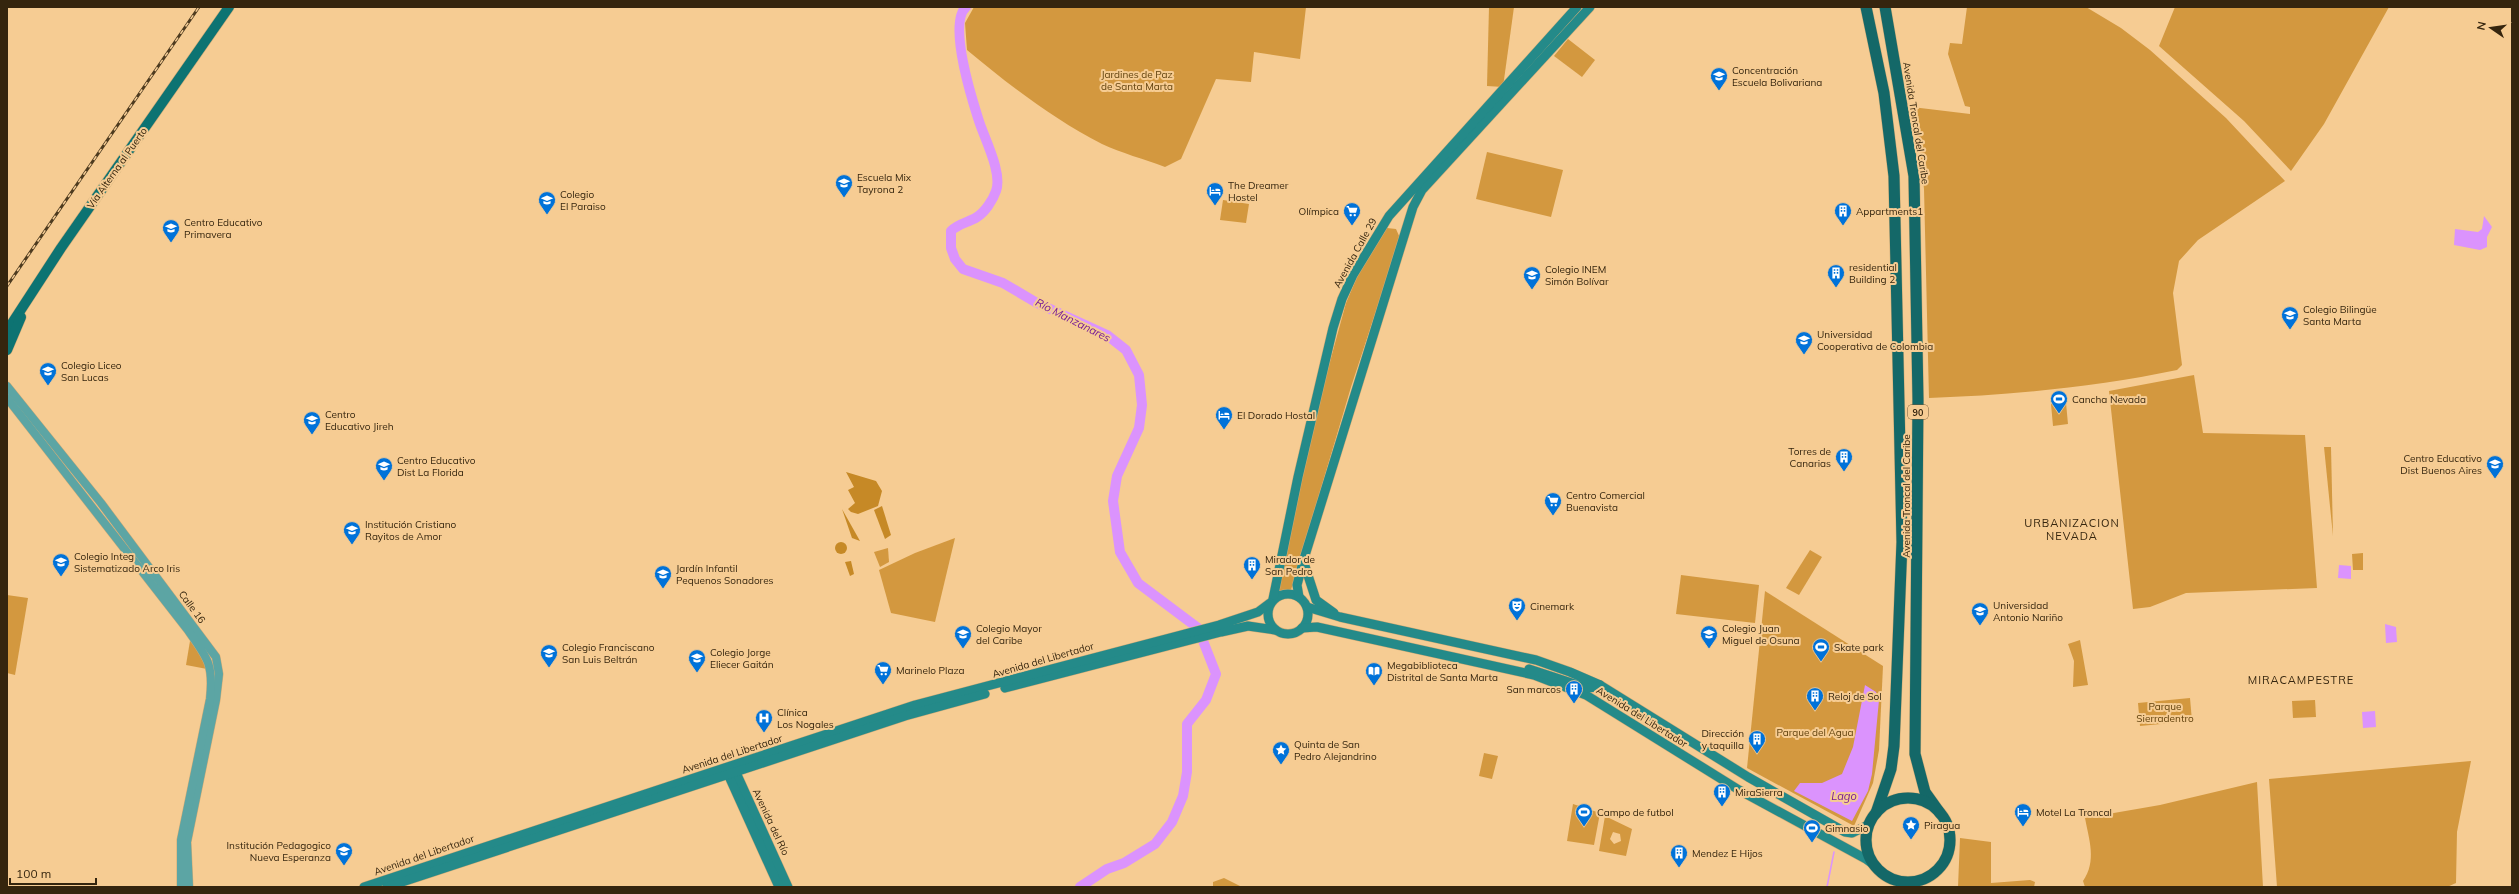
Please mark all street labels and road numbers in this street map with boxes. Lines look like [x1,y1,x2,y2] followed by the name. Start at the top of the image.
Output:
[1900,61,1932,185] street label: Avenida Troncal del Caribe
[84,125,150,211] street label: Vía Alterna al Puerto
[1330,216,1380,290] street label: Avenida Calle 29
[1908,405,1928,419] road number: 90
[1900,434,1913,558] street label: Avenida Troncal del Caribe
[176,588,208,626] street label: Calle 16
[991,639,1096,681] street label: Avenida del Libertador
[1594,684,1690,751] street label: Avenida del Libertador
[680,731,784,776] street label: Avenida del Libertador
[750,787,792,858] street label: Avenida del Río
[372,832,476,878] street label: Avenida del Libertador

